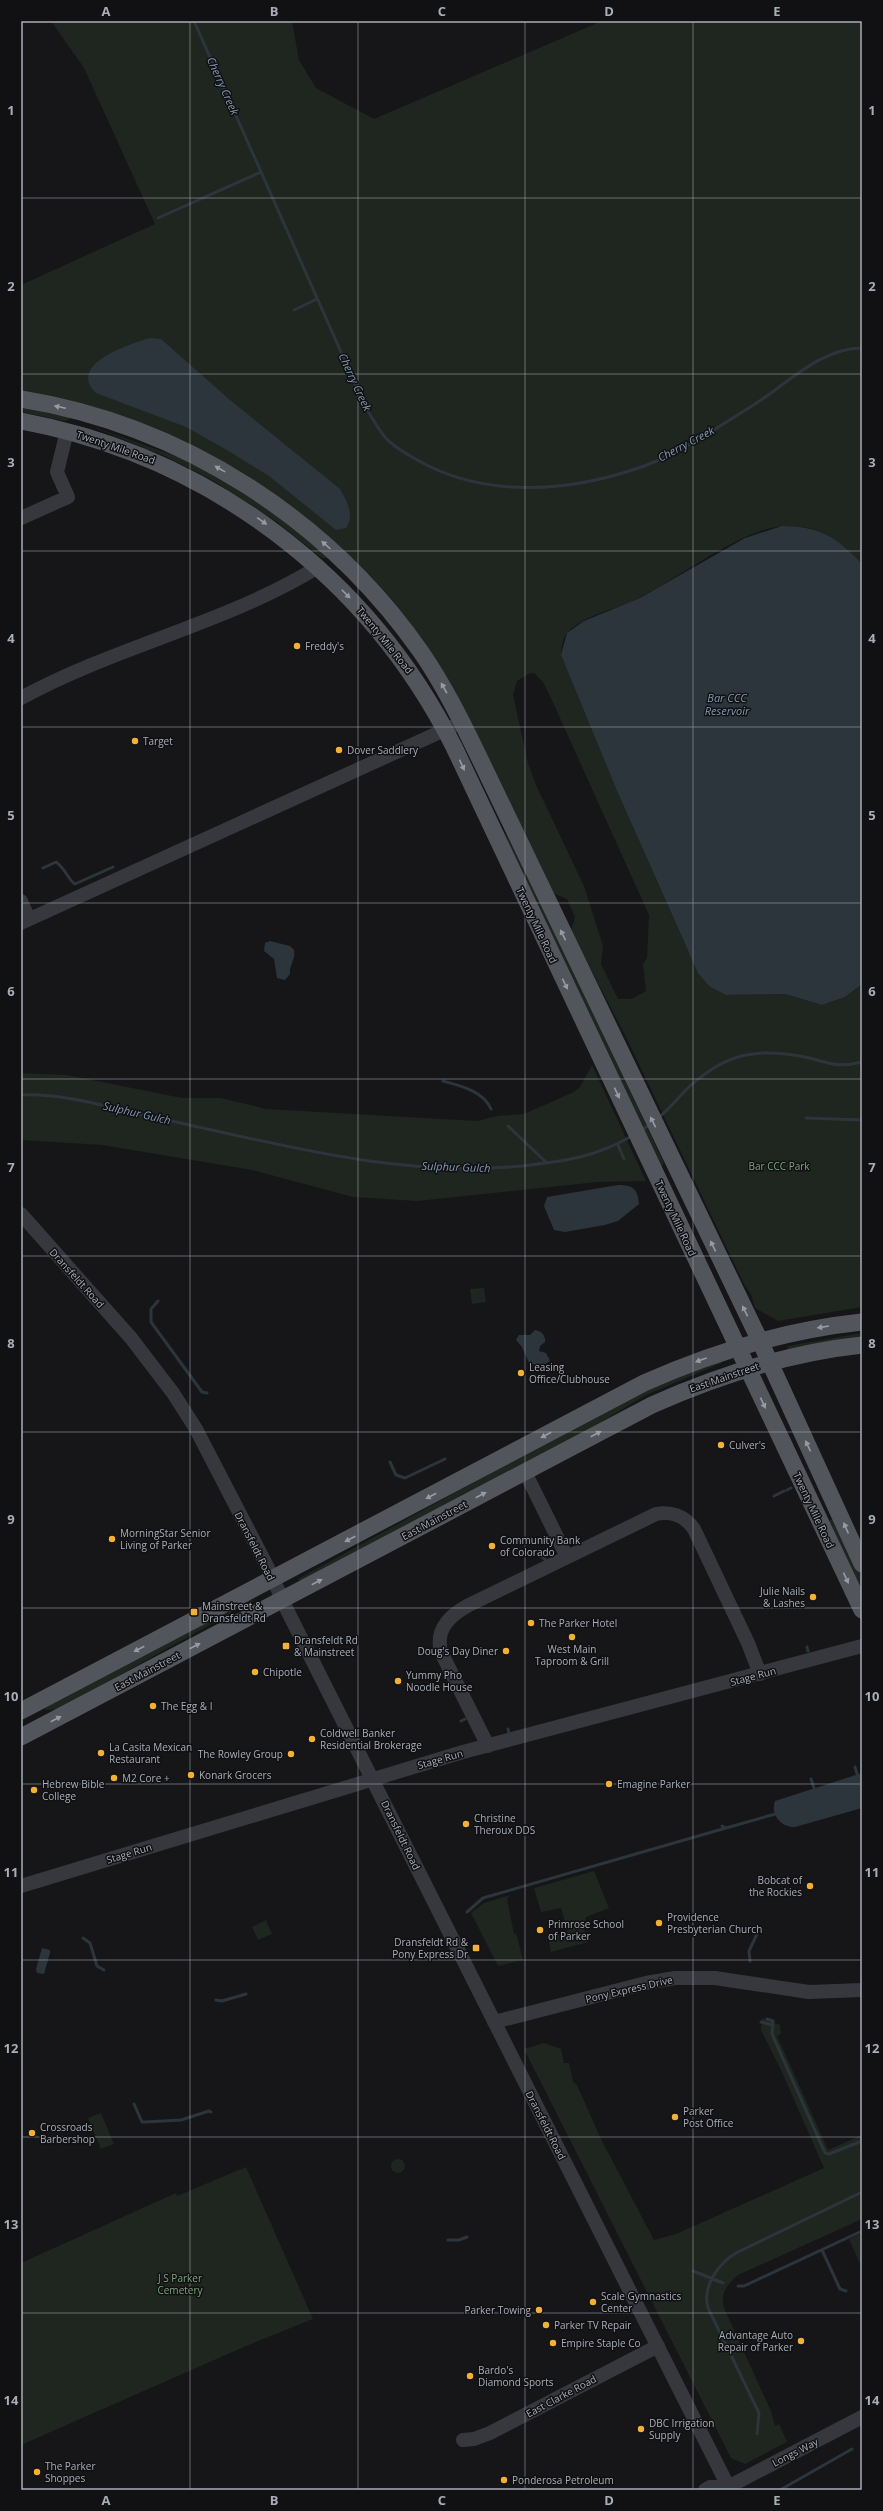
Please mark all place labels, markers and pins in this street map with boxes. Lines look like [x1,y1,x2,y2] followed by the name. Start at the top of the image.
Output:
[305,639,344,653] place label: Freddy's
[292,641,302,651] marker: Freddy's
[143,734,173,748] place label: Target
[130,736,140,746] marker: Target
[347,743,419,757] place label: Dover Saddlery
[334,745,344,755] marker: Dover Saddlery
[529,1360,610,1386] place label: Leasing Office/Clubhouse
[516,1368,526,1378] marker: Leasing Office/Clubhouse
[729,1438,766,1452] place label: Culver's
[716,1440,726,1450] marker: Culver's
[120,1526,210,1552] place label: MorningStar Senior Living of Parker
[500,1533,581,1559] place label: Community Bank of Colorado
[107,1534,117,1544] marker: MorningStar Senior Living of Parker
[487,1541,497,1551] marker: Community Bank of Colorado
[759,1584,805,1610] place label: Julie Nails & Lashes
[808,1592,818,1602] marker: Julie Nails & Lashes
[202,1599,266,1625] place label: Mainstreet & Dransfeldt Rd
[189,1607,199,1617] marker: Mainstreet & Dransfeldt Rd
[539,1616,617,1630] place label: The Parker Hotel
[526,1618,536,1628] marker: The Parker Hotel
[567,1632,577,1642] marker: West Main Taproom & Grill
[294,1633,358,1659] place label: Dransfeldt Rd & Mainstreet
[281,1641,291,1651] marker: Dransfeldt Rd & Mainstreet
[535,1642,609,1668] place label: West Main Taproom & Grill
[418,1644,498,1658] place label: Doug's Day Diner
[501,1646,511,1656] marker: Doug's Day Diner
[263,1665,302,1679] place label: Chipotle
[250,1667,260,1677] marker: Chipotle
[406,1668,473,1694] place label: Yummy Pho Noodle House
[393,1676,403,1686] marker: Yummy Pho Noodle House
[161,1699,213,1713] place label: The Egg & I
[148,1701,158,1711] marker: The Egg & I
[320,1726,422,1752] place label: Coldwell Banker Residential Brokerage
[307,1734,317,1744] marker: Coldwell Banker Residential Brokerage
[109,1740,192,1766] place label: La Casita Mexican Restaurant
[198,1747,283,1761] place label: The Rowley Group
[96,1748,106,1758] marker: La Casita Mexican Restaurant
[286,1749,296,1759] marker: The Rowley Group
[199,1768,272,1782] place label: Konark Grocers
[186,1770,196,1780] marker: Konark Grocers
[122,1771,170,1785] place label: M2 Core +
[109,1773,119,1783] marker: M2 Core +
[42,1777,105,1803] place label: Hebrew Bible College
[617,1777,690,1791] place label: Emagine Parker
[604,1779,614,1789] marker: Emagine Parker
[29,1785,39,1795] marker: Hebrew Bible College
[474,1811,535,1837] place label: Christine Theroux DDS
[461,1819,471,1829] marker: Christine Theroux DDS
[749,1873,803,1899] place label: Bobcat of the Rockies
[805,1881,815,1891] marker: Bobcat of the Rockies
[667,1910,762,1936] place label: Providence Presbyterian Church
[548,1917,624,1943] place label: Primrose School of Parker
[654,1918,664,1928] marker: Providence Presbyterian Church
[535,1925,545,1935] marker: Primrose School of Parker
[392,1935,469,1961] place label: Dransfeldt Rd & Pony Express Dr
[471,1943,481,1953] marker: Dransfeldt Rd & Pony Express Dr
[683,2104,734,2130] place label: Parker Post Office
[670,2112,680,2122] marker: Parker Post Office
[40,2120,95,2146] place label: Crossroads Barbershop
[27,2128,37,2138] marker: Crossroads Barbershop
[601,2289,681,2315] place label: Scale Gymnastics Center
[588,2297,598,2307] marker: Scale Gymnastics Center
[464,2303,532,2317] place label: Parker Towing
[534,2305,544,2315] marker: Parker Towing
[554,2318,631,2332] place label: Parker TV Repair
[541,2320,551,2330] marker: Parker TV Repair
[718,2328,793,2354] place label: Advantage Auto Repair of Parker
[561,2336,641,2350] place label: Empire Staple Co
[796,2336,806,2346] marker: Advantage Auto Repair of Parker
[548,2338,558,2348] marker: Empire Staple Co
[478,2363,554,2389] place label: Bardo's Diamond Sports
[465,2371,475,2381] marker: Bardo's Diamond Sports
[649,2416,714,2442] place label: DBC Irrigation Supply
[636,2424,646,2434] marker: DBC Irrigation Supply
[45,2459,95,2485] place label: The Parker Shoppes
[32,2467,42,2477] marker: The Parker Shoppes
[512,2473,614,2487] place label: Ponderosa Petroleum
[499,2475,509,2485] marker: Ponderosa Petroleum

